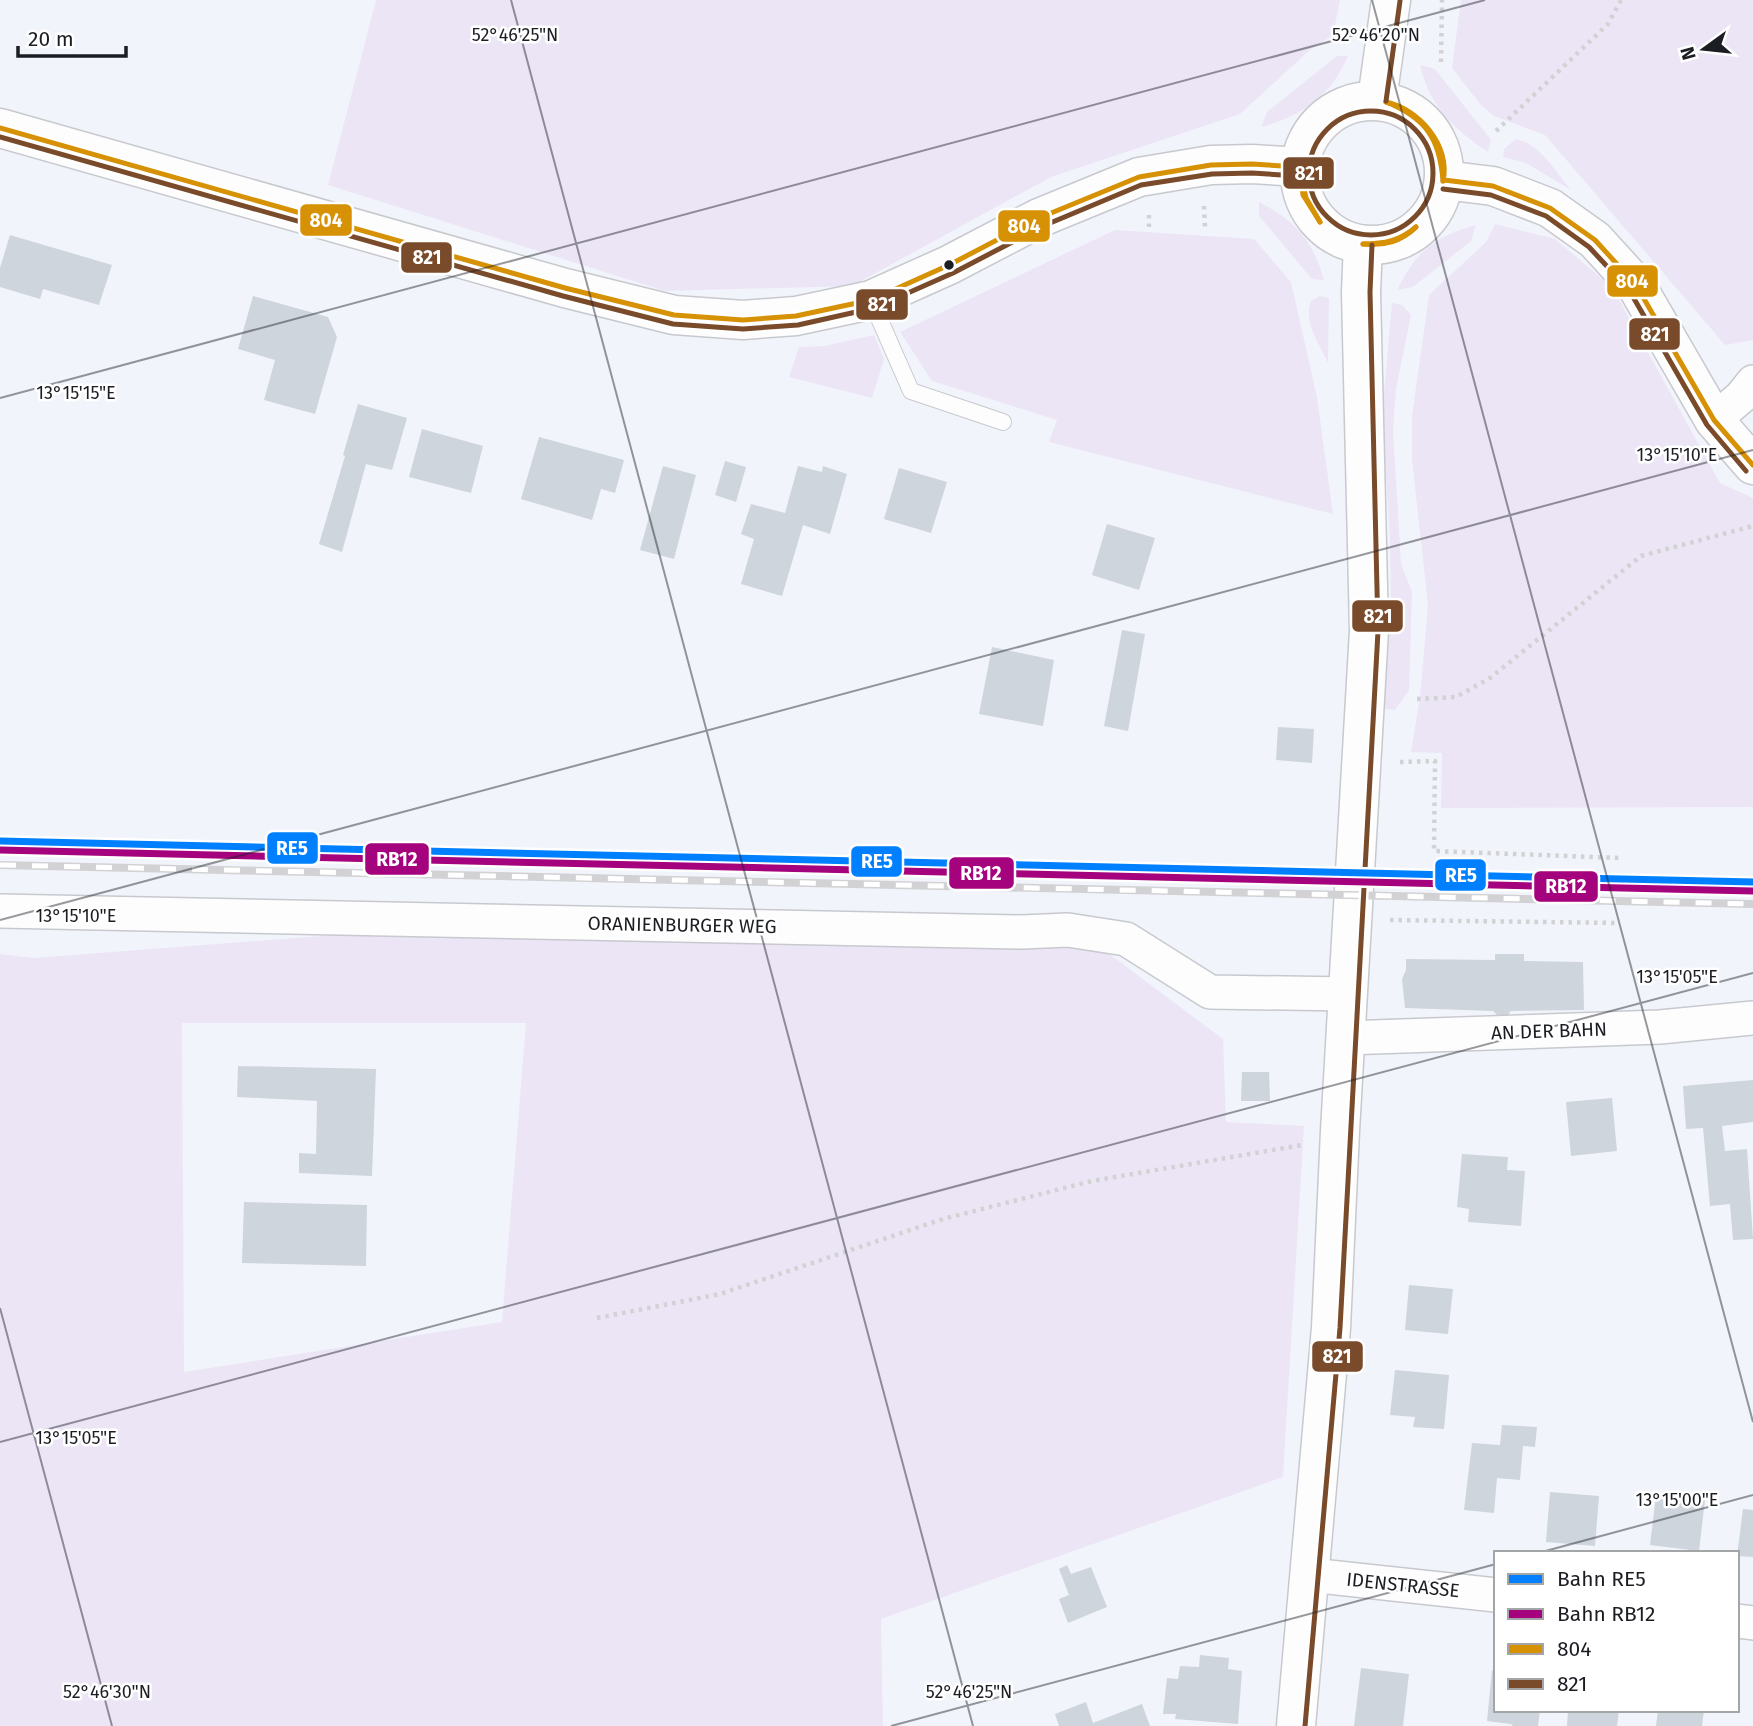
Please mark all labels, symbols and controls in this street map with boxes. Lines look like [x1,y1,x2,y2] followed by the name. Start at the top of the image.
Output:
[18,14,126,58] scale bar
[1669,14,1739,84] north arrow
[472,24,558,46] text: 52°46'25"N
[1332,24,1420,46] text: 52°46'20"N
[28,26,74,52] text: 20 m
[1675,44,1701,62] text: N
[1282,156,1335,190] line badge: 821
[1294,162,1324,185] text: 821
[299,203,353,237] line badge: 804
[310,209,343,232] text: 804
[997,209,1051,243] line badge: 804
[1008,215,1041,238] text: 804
[400,241,453,274] line badge: 821
[412,246,442,269] text: 821
[942,258,956,272] unlabelled marker
[1606,264,1659,298] line badge: 804
[1616,270,1649,293] text: 804
[855,288,909,321] line badge: 821
[867,293,897,316] text: 821
[1628,317,1681,351] line badge: 821
[1640,323,1670,346] text: 821
[36,382,116,404] text: 13°15'15"E
[1637,444,1717,466] text: 13°15'10"E
[1351,599,1404,633] line badge: 821
[1363,605,1393,628] text: 821
[266,831,319,865] line badge: RE5
[276,837,308,860] text: RE5
[364,842,430,876] line badge: RB12
[850,845,903,878] line badge: RE5
[376,848,418,871] text: RB12
[861,850,893,873] text: RE5
[948,856,1015,890] line badge: RB12
[1434,858,1487,892] line badge: RE5
[960,862,1002,885] text: RB12
[1445,864,1477,887] text: RE5
[1533,870,1599,903] line badge: RB12
[1545,875,1587,898] text: RB12
[36,905,116,927] text: 13°15'10"E
[587,912,777,938] street label: ORANIENBURGER WEG
[1636,966,1718,988] text: 13°15'05"E
[1491,1017,1607,1045] street label: AN DER BAHN
[1311,1340,1364,1373] line badge: 821
[1322,1345,1352,1368] text: 821
[35,1427,117,1449] text: 13°15'05"E
[1636,1489,1718,1511] text: 13°15'00"E
[1494,1551,1739,1712] legend
[1557,1566,1646,1592] text: Bahn RE5
[1345,1568,1461,1602] street label: IDENSTRASSE
[1557,1601,1656,1627] text: Bahn RB12
[1557,1636,1591,1662] text: 804
[1557,1671,1587,1697] text: 821
[63,1681,151,1703] text: 52°46'30"N
[926,1681,1012,1703] text: 52°46'25"N

